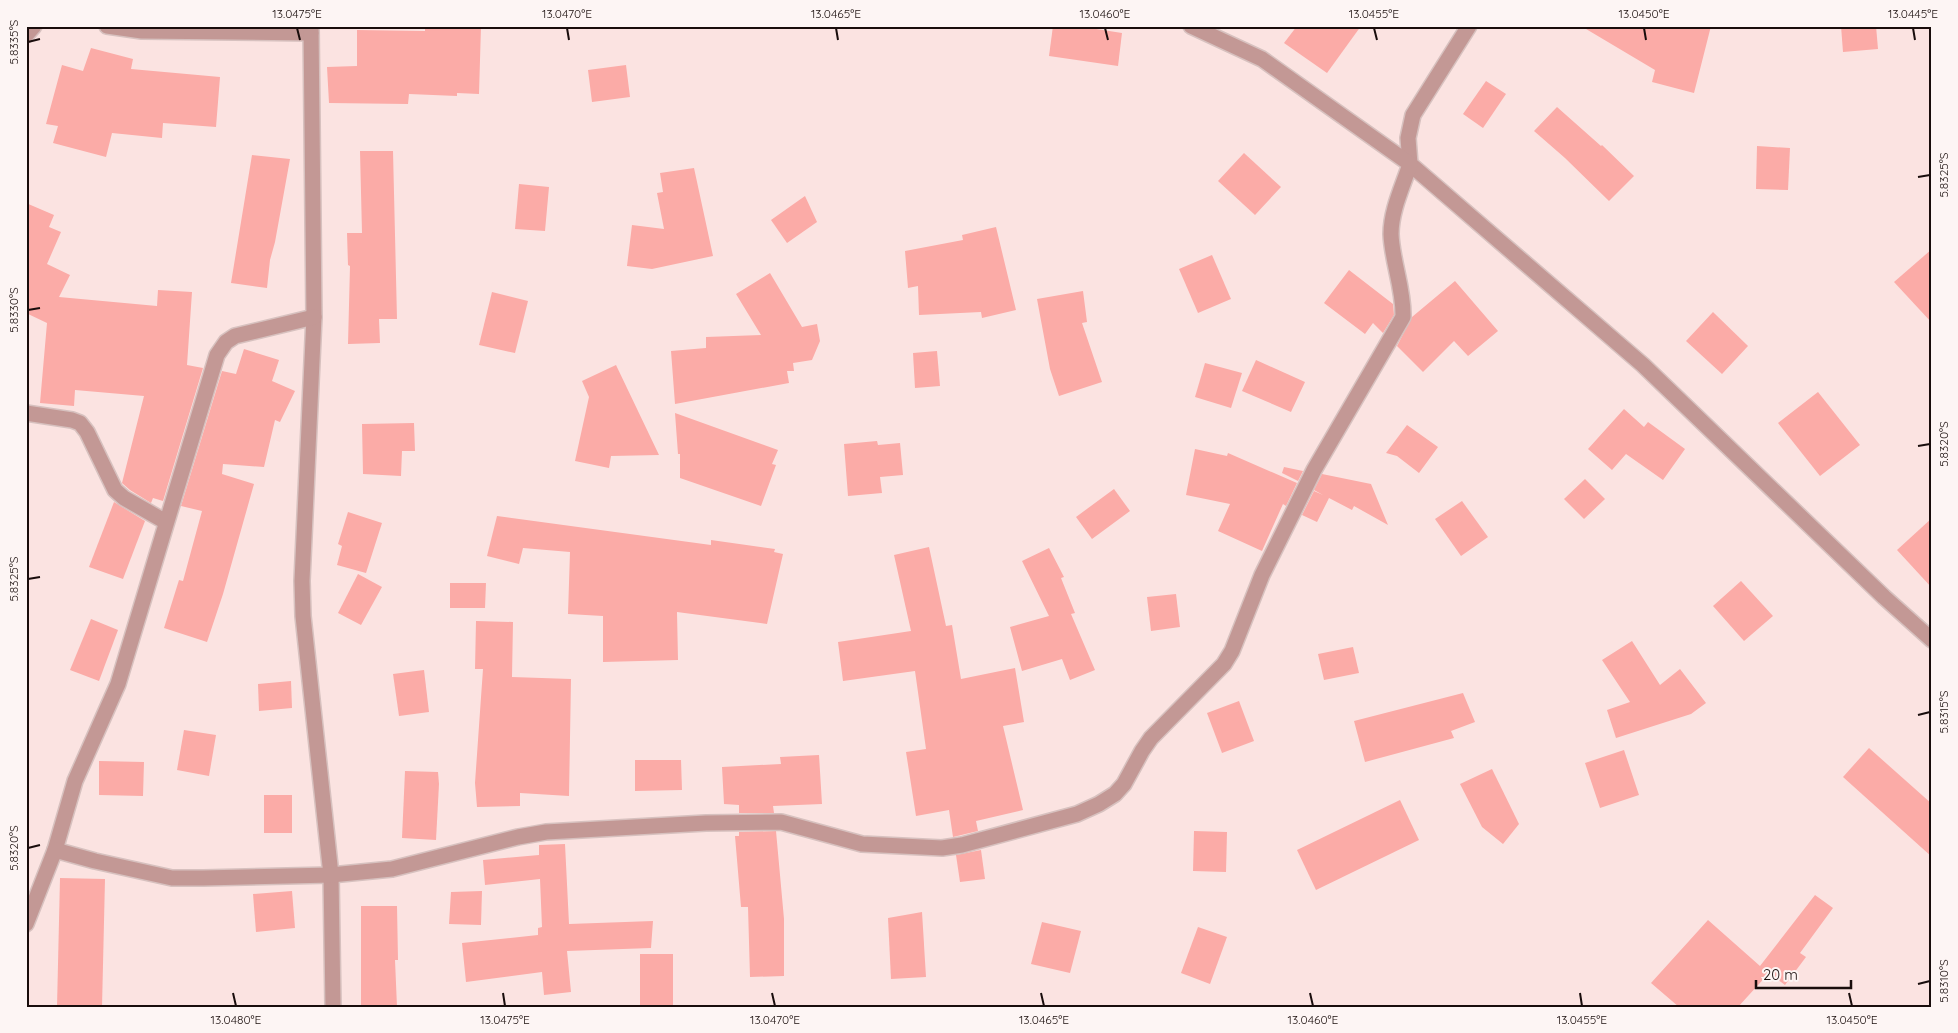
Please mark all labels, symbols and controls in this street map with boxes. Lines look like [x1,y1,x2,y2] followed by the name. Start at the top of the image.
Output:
[272,6,322,21] text: 13.0475°E
[542,6,592,21] text: 13.0470°E
[811,6,861,21] text: 13.0465°E
[1080,6,1131,21] text: 13.0460°E
[1349,6,1399,21] text: 13.0455°E
[1619,6,1670,21] text: 13.0450°E
[1888,6,1938,21] text: 13.0445°E
[6,19,21,64] text: 5.8335°S
[1936,152,1951,198] text: 5.8325°S
[6,287,21,333] text: 5.8330°S
[1936,421,1951,467] text: 5.8320°S
[6,556,21,602] text: 5.8325°S
[1936,690,1951,733] text: 5.8315°S
[6,825,21,871] text: 5.8320°S
[1756,958,1850,990] scale bar
[1936,959,1951,1003] text: 5.8310°S
[1763,965,1798,984] text: 20 m
[211,1012,262,1027] text: 13.0480°E
[480,1012,530,1027] text: 13.0475°E
[750,1012,800,1027] text: 13.0470°E
[1019,1012,1069,1027] text: 13.0465°E
[1288,1012,1339,1027] text: 13.0460°E
[1557,1012,1607,1027] text: 13.0455°E
[1827,1012,1878,1027] text: 13.0450°E

